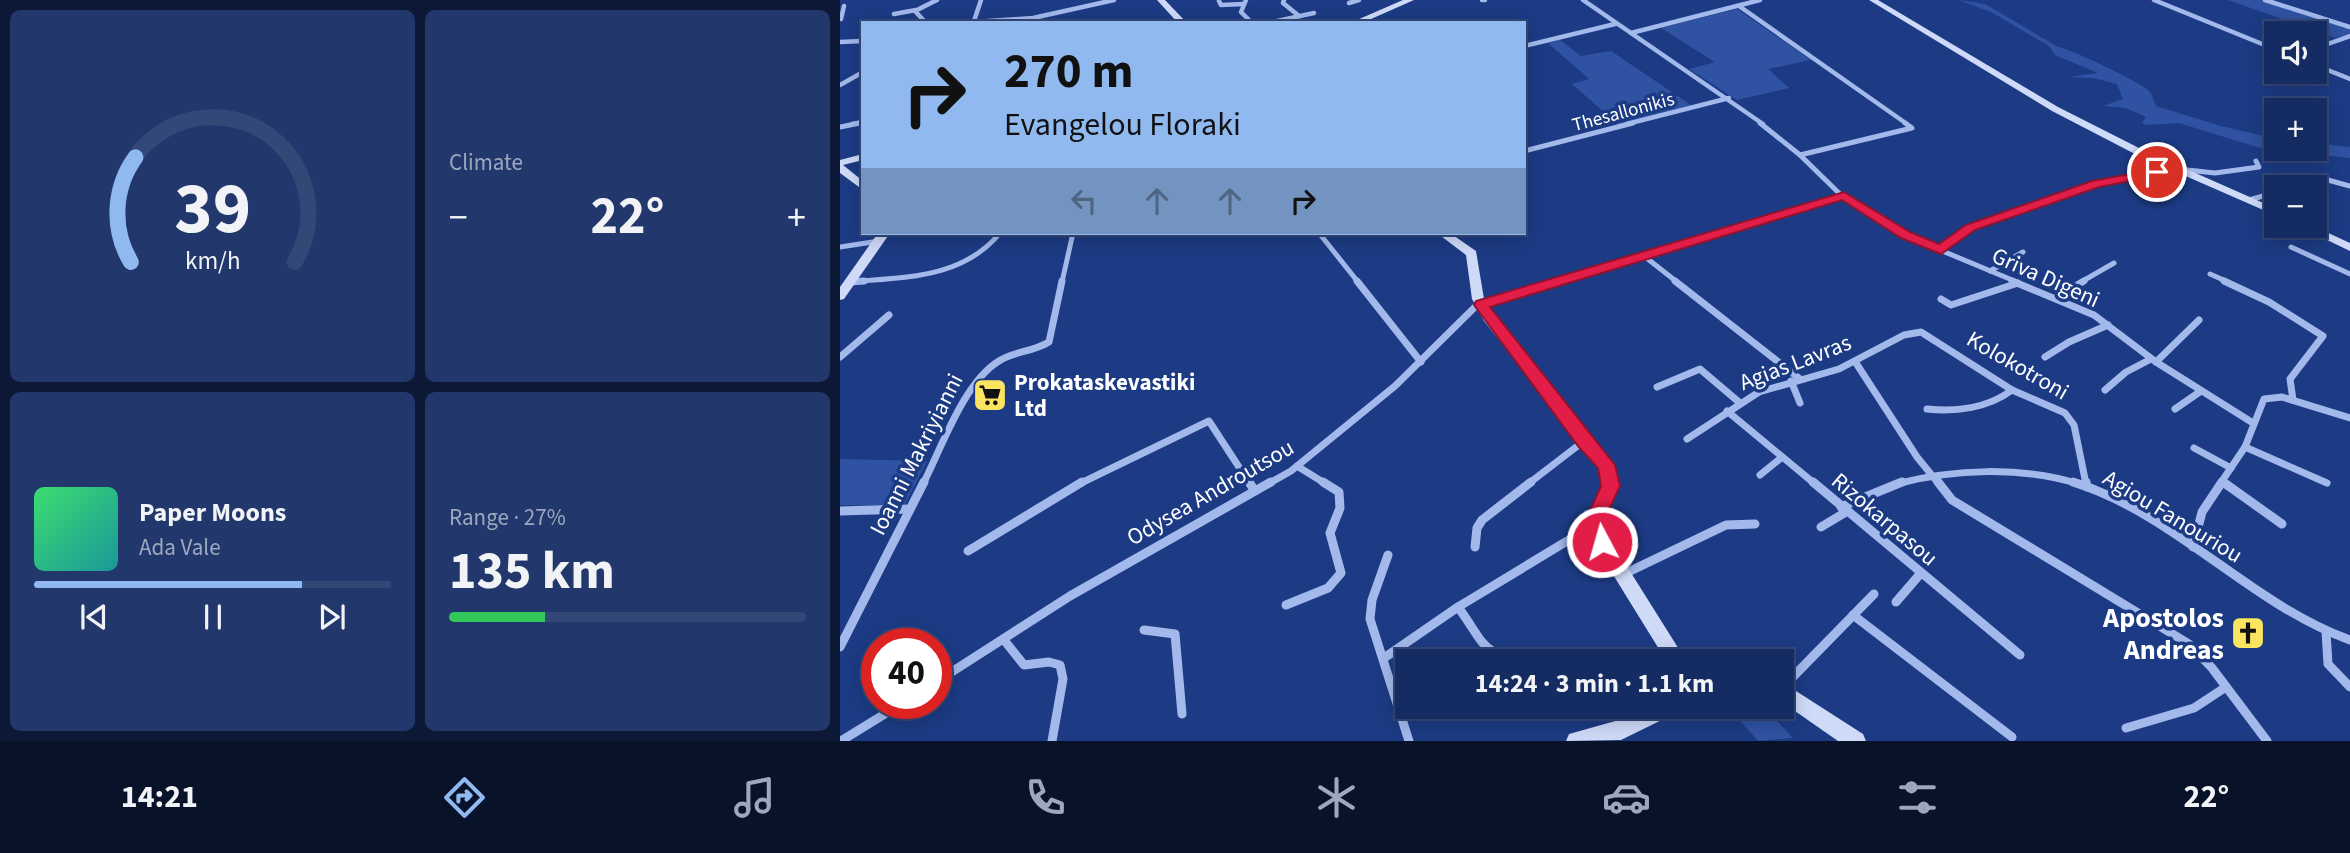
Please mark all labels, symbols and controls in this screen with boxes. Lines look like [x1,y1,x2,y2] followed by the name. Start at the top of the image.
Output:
[2264,21,2327,238] map controls
[2264,21,2327,84] button: sound
[1004,37,1133,107] text: 270 m
[889,49,980,140] icon: right
[1569,86,1677,139] street label: Thesallonikis
[2264,98,2327,161] button: +
[1004,102,1241,148] text: Evangelou Floraki
[2127,142,2187,202] pin
[449,146,523,179] text: Climate
[2138,153,2176,191] icon: arrive
[174,157,251,261] text: 39
[2264,175,2327,238] button: −
[591,180,664,254] text: 22°
[1065,182,1103,220] icon: left
[1138,182,1176,220] icon: ahead
[1211,182,1249,220] icon: ahead
[1284,182,1322,220] icon: right
[449,191,468,245] text: −
[787,191,806,245] text: +
[1987,239,2105,316] street label: Griva Digeni
[185,243,240,279] text: km/h
[1960,323,2075,408] street label: Kolokotroni
[1734,326,1856,399] street label: Agias Lavras
[1014,366,1195,425] place label: Prokataskevastiki Ltd
[861,368,971,541] street label: Ioanni Makriyianni
[971,376,1009,414] supermarket icon: Prokataskevastiki Ltd
[1120,431,1300,554] street label: Odysea Androutsou
[2097,462,2249,571] street label: Agiou Fanouriou
[1824,465,1945,574] street label: Rizokarpasou
[139,494,286,531] text: Paper Moons
[449,501,566,534] text: Range · 27%
[1565,505,1639,579] position arrow
[139,531,221,564] text: Ada Vale
[449,535,615,609] text: 135 km
[75,598,113,636] icon: previous
[194,598,232,636] icon: pause
[313,598,351,636] icon: next
[2102,598,2224,670] place label: Apostolos Andreas
[2229,614,2267,652] church icon: Apostolos Andreas
[861,628,952,719] speed limit sign: 40
[1475,665,1714,702] text: 14:24 · 3 min · 1.1 km
[440,773,489,822] icon: directions
[730,773,779,822] icon: music
[1021,773,1070,822] icon: phone
[1312,773,1361,822] icon: climate
[1602,773,1651,822] icon: car
[1893,773,1942,822] icon: filters
[121,774,198,820] text: 14:21
[2184,774,2229,820] text: 22°

